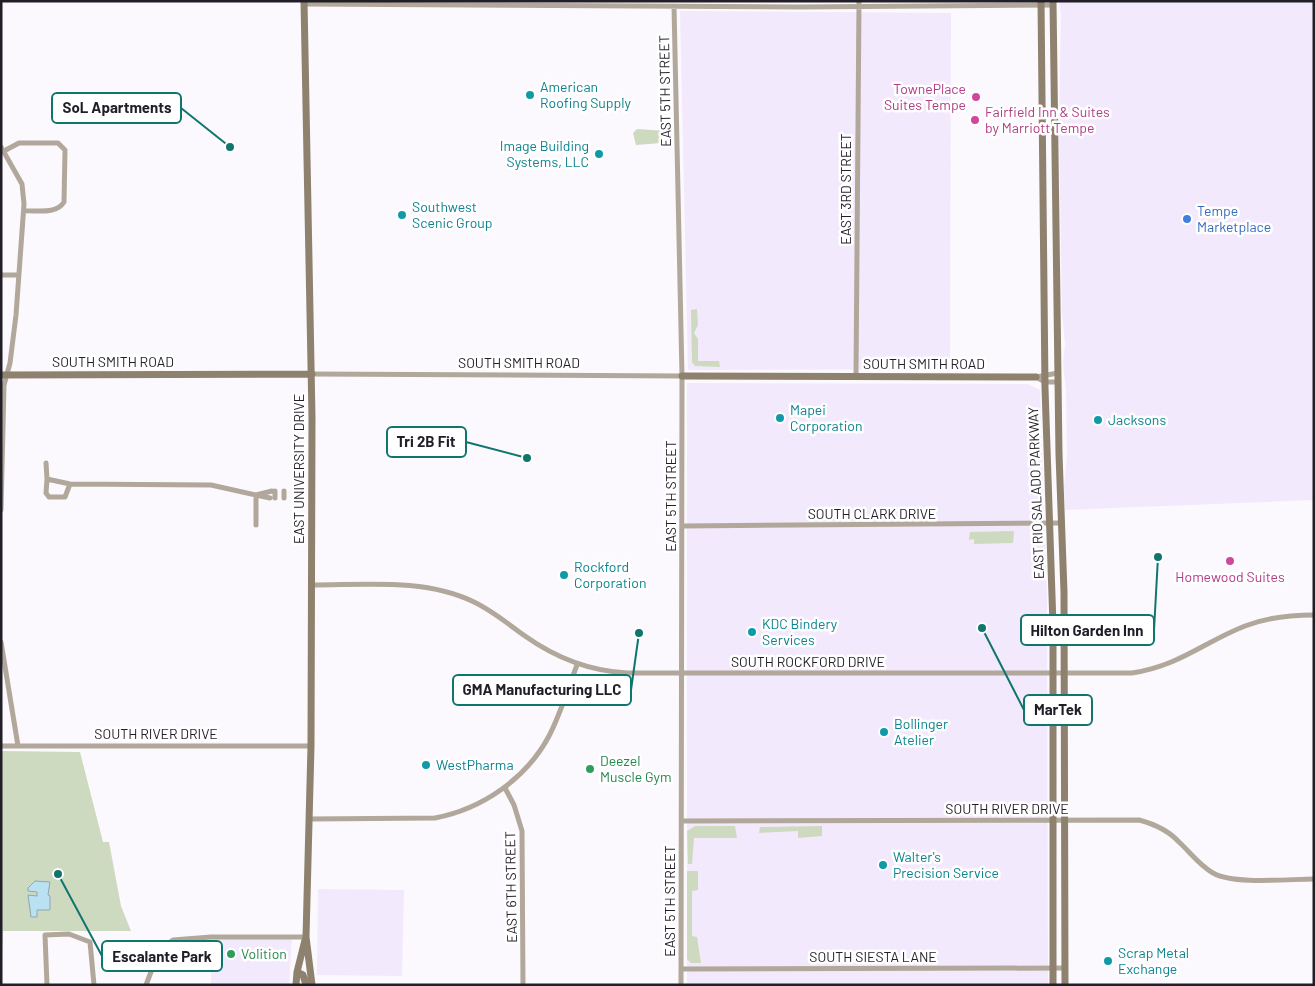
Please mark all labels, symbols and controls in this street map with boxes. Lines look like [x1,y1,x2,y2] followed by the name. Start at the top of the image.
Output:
[655,35,674,147] street label: EAST 5TH STREET
[540,78,632,111] place label: American Roofing Supply
[884,80,966,113] place label: TownePlace Suites Tempe
[524,89,536,101] marker: American Roofing Supply
[970,91,982,103] marker: TownePlace Suites Tempe
[52,93,181,123] callout: SoL Apartments
[62,98,172,116] text: SoL Apartments
[985,103,1110,136] place label: Fairfield Inn & Suites by Marriott Tempe
[969,114,981,126] marker: Fairfield Inn & Suites by Marriott Tempe
[837,133,854,245] street label: EAST 3RD STREET
[500,137,589,170] place label: Image Building Systems, LLC
[593,148,605,160] marker: Image Building Systems, LLC
[412,198,493,231] place label: Southwest Scenic Group
[1197,202,1271,235] place label: Tempe Marketplace
[396,209,408,221] marker: Southwest Scenic Group
[1181,213,1193,225] marker: Tempe Marketplace
[52,353,174,370] street label: SOUTH SMITH ROAD
[458,354,580,371] street label: SOUTH SMITH ROAD
[863,355,985,372] street label: SOUTH SMITH ROAD
[290,394,307,544] street label: EAST UNIVERSITY DRIVE
[790,401,862,434] place label: Mapei Corporation
[1024,406,1047,580] street label: EAST RIO SALADO PARKWAY
[1108,411,1166,428] place label: Jacksons
[774,412,786,424] marker: Mapei Corporation
[1092,414,1104,426] marker: Jacksons
[387,427,466,457] callout: Tri 2B Fit
[396,432,456,450] text: Tri 2B Fit
[662,440,679,552] street label: EAST 5TH STREET
[808,505,936,522] street label: SOUTH CLARK DRIVE
[1224,555,1236,567] marker: Homewood Suites
[574,558,646,591] place label: Rockford Corporation
[1175,568,1285,585] place label: Homewood Suites
[558,569,570,581] marker: Rockford Corporation
[762,615,838,648] place label: KDC Bindery Services
[1021,615,1154,645] callout: Hilton Garden Inn
[1031,621,1143,639] text: Hilton Garden Inn
[746,626,758,638] marker: KDC Bindery Services
[731,653,885,670] street label: SOUTH ROCKFORD DRIVE
[453,675,631,705] callout: GMA Manufacturing LLC
[463,680,621,698] text: GMA Manufacturing LLC
[1024,695,1092,725] callout: MarTek
[1034,700,1082,718] text: MarTek
[894,715,948,748] place label: Bollinger Atelier
[94,725,218,742] street label: SOUTH RIVER DRIVE
[878,726,890,738] marker: Bollinger Atelier
[600,752,672,785] place label: Deezel Muscle Gym
[436,756,514,773] place label: WestPharma
[420,759,432,771] marker: WestPharma
[584,763,596,775] marker: Deezel Muscle Gym
[945,800,1069,817] street label: SOUTH RIVER DRIVE
[501,831,520,943] street label: EAST 6TH STREET
[661,845,678,957] street label: EAST 5TH STREET
[893,848,999,881] place label: Walter's Precision Service
[877,859,889,871] marker: Walter's Precision Service
[102,941,222,971] callout: Escalante Park
[1118,944,1189,977] place label: Scrap Metal Exchange
[241,945,287,962] place label: Volition
[112,947,212,965] text: Escalante Park
[225,948,237,960] marker: Volition
[809,948,937,965] street label: SOUTH SIESTA LANE
[1102,955,1114,967] marker: Scrap Metal Exchange

